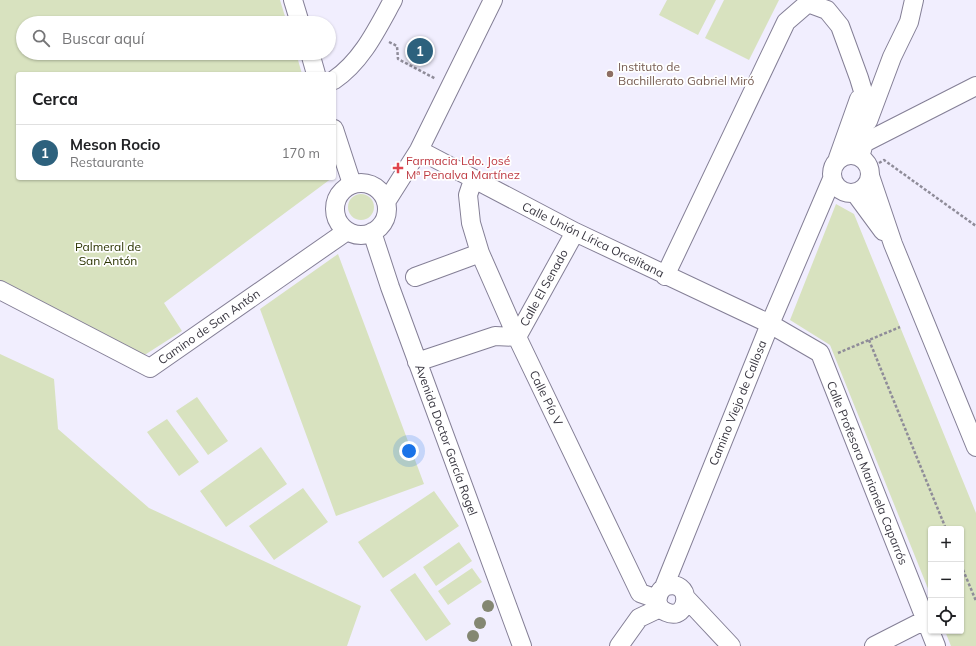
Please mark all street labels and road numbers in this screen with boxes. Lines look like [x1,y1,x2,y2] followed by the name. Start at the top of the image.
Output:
[520,199,667,281] street label: Calle Unión Lírica Orcelitana
[516,246,571,329] street label: Calle El Senado
[155,286,263,367] street label: Camino de San Antón
[705,338,770,468] street label: Camino Viejo de Callosa
[412,362,481,518] street label: Avenida Doctor García Rogel
[527,368,567,428] street label: Calle Pío V
[824,379,911,567] street label: Calle Profesora Marianela Caparrós

